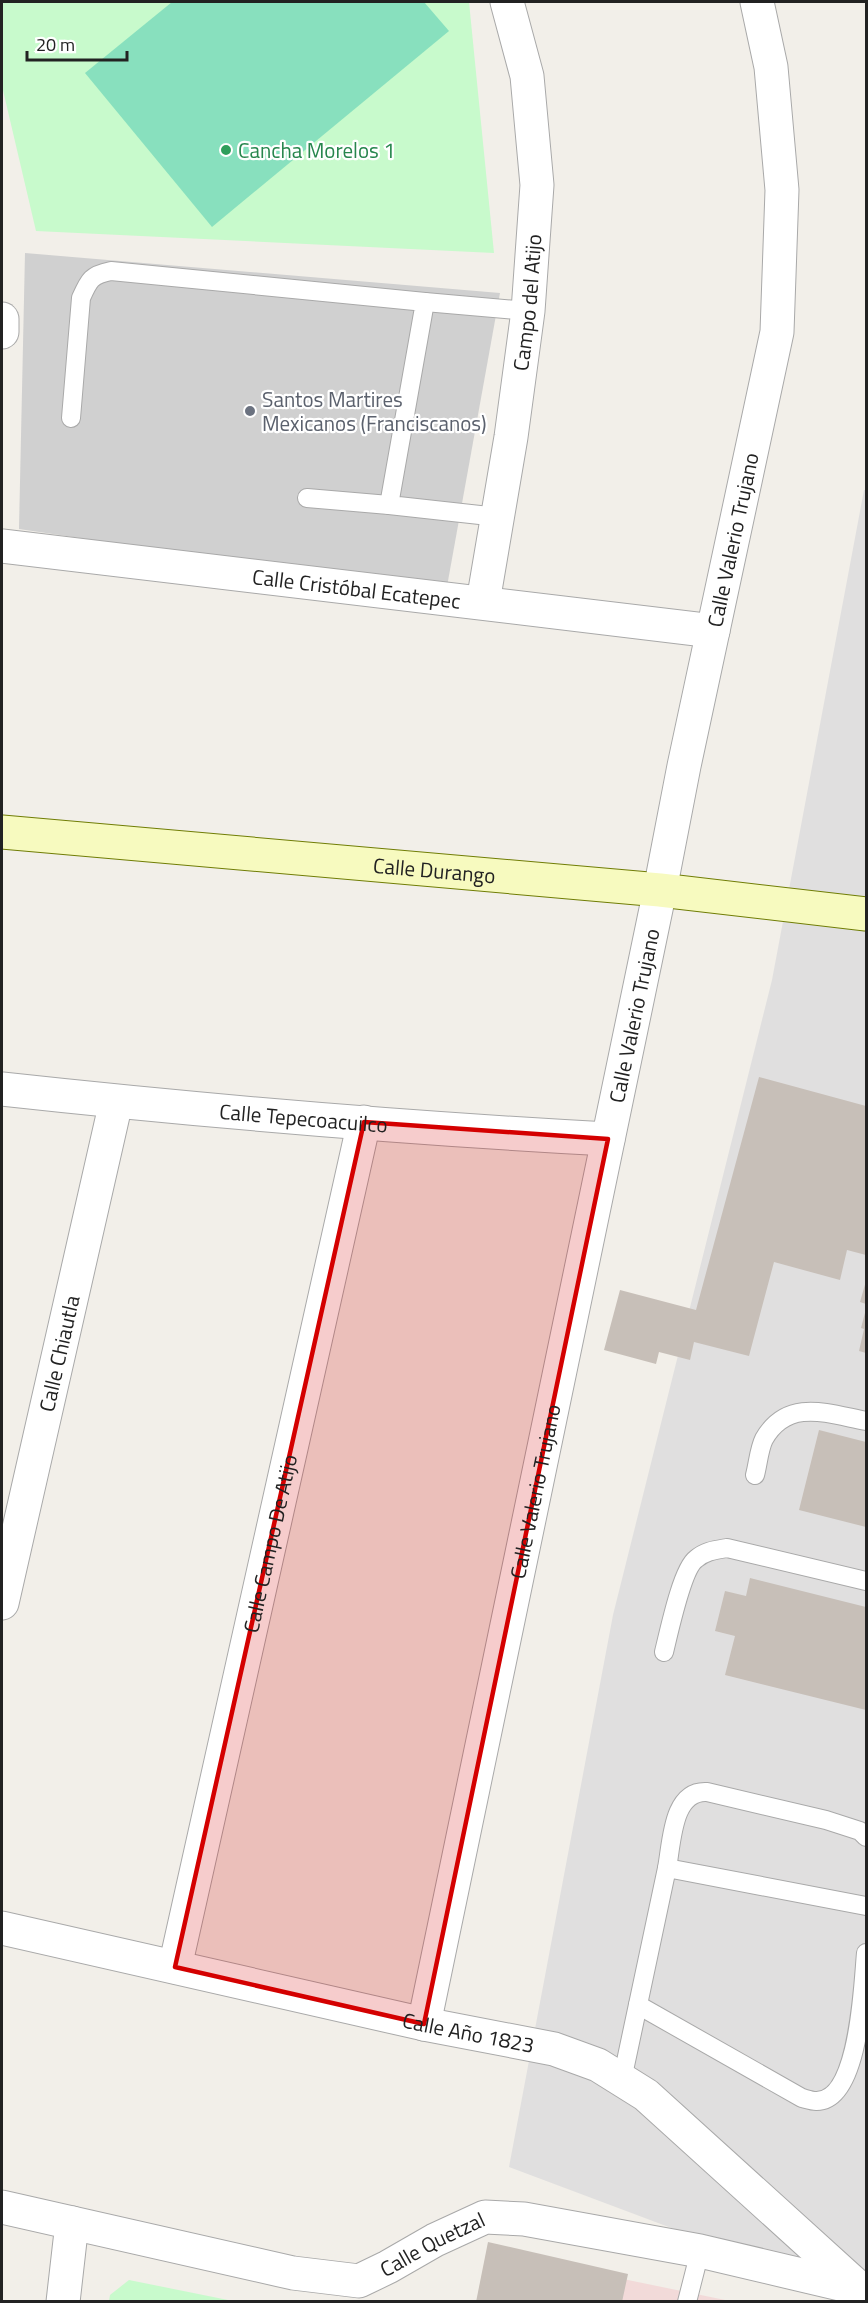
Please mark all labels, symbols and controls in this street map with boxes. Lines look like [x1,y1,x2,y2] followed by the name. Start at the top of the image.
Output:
[27,24,128,62] scale bar
[36,31,75,58] text: 20 m
[238,134,395,166] place label: Cancha Morelos 1
[219,143,233,157] marker: Cancha Morelos 1
[504,233,549,373] street label: Campo del Atijo
[262,383,487,439] place label: Santos Martires Mexicanos (Franciscanos)
[243,404,257,418] marker: Santos Martires Mexicanos (Franciscanos)
[698,450,767,630] street label: Calle Valerio Trujano
[251,560,462,617] street label: Calle Cristóbal Ecatepec
[372,849,497,891] street label: Calle Durango
[600,926,668,1106] street label: Calle Valerio Trujano
[218,1095,389,1141] street label: Calle Tepecoacuilco
[30,1292,88,1415] street label: Calle Chiautla
[501,1401,569,1582] street label: Calle Valerio Trujano
[234,1451,305,1636] street label: Calle Campo De Atijo
[399,2004,537,2061] street label: Calle Año 1823
[374,2203,490,2285] street label: Calle Quetzal

